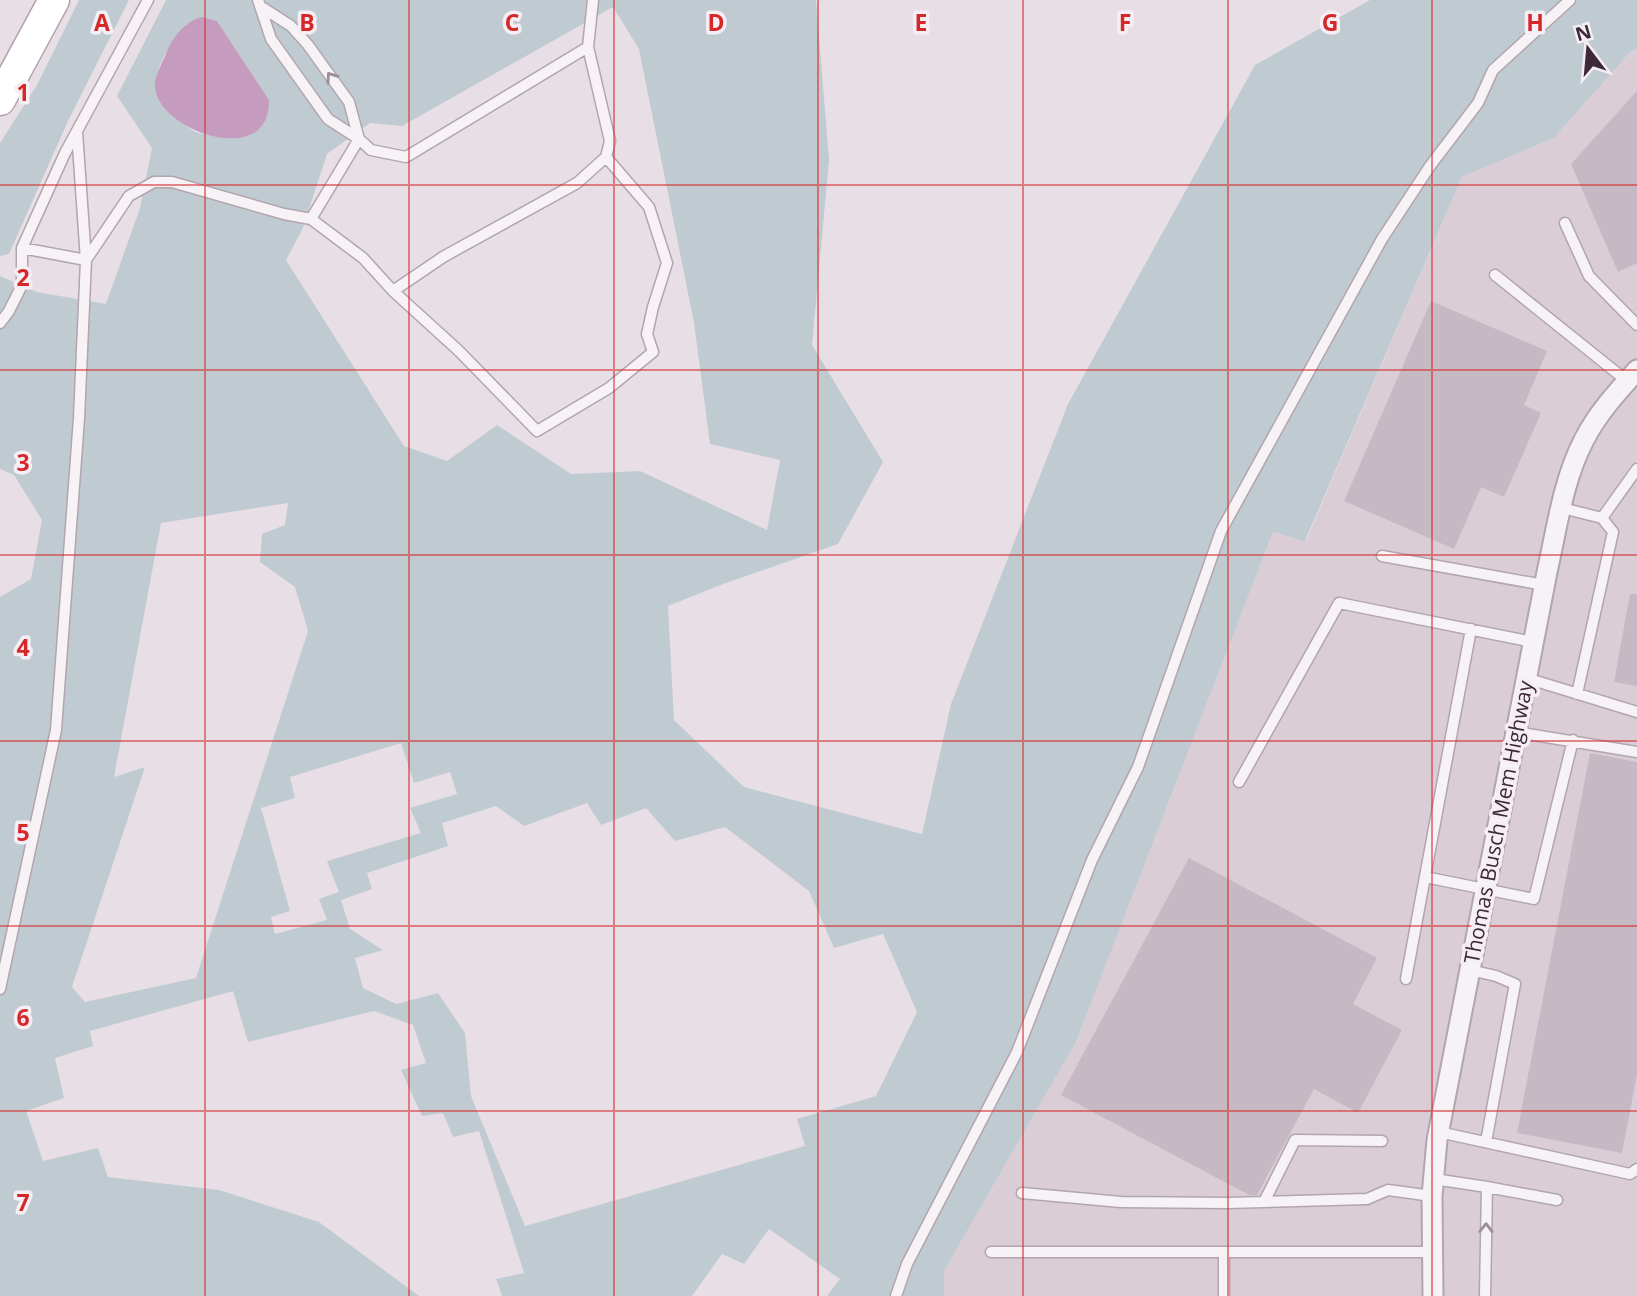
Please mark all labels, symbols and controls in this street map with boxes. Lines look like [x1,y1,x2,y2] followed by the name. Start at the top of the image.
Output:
[94,6,110,38] text: A
[299,6,315,38] text: B
[505,6,519,38] text: C
[707,6,725,38] text: D
[915,6,927,38] text: E
[1119,6,1131,38] text: F
[1322,6,1338,38] text: G
[1526,6,1544,38] text: H
[1553,14,1623,84] north arrow
[1572,18,1594,47] text: N
[327,72,339,85] one-way arrow
[16,76,30,108] text: 1
[16,261,30,293] text: 2
[16,446,30,478] text: 3
[16,631,30,663] text: 4
[1457,678,1539,966] street label: Thomas Busch Mem Highway
[16,816,30,848] text: 5
[16,1001,30,1033] text: 6
[16,1186,30,1218] text: 7
[1479,1222,1494,1233] one-way arrow

